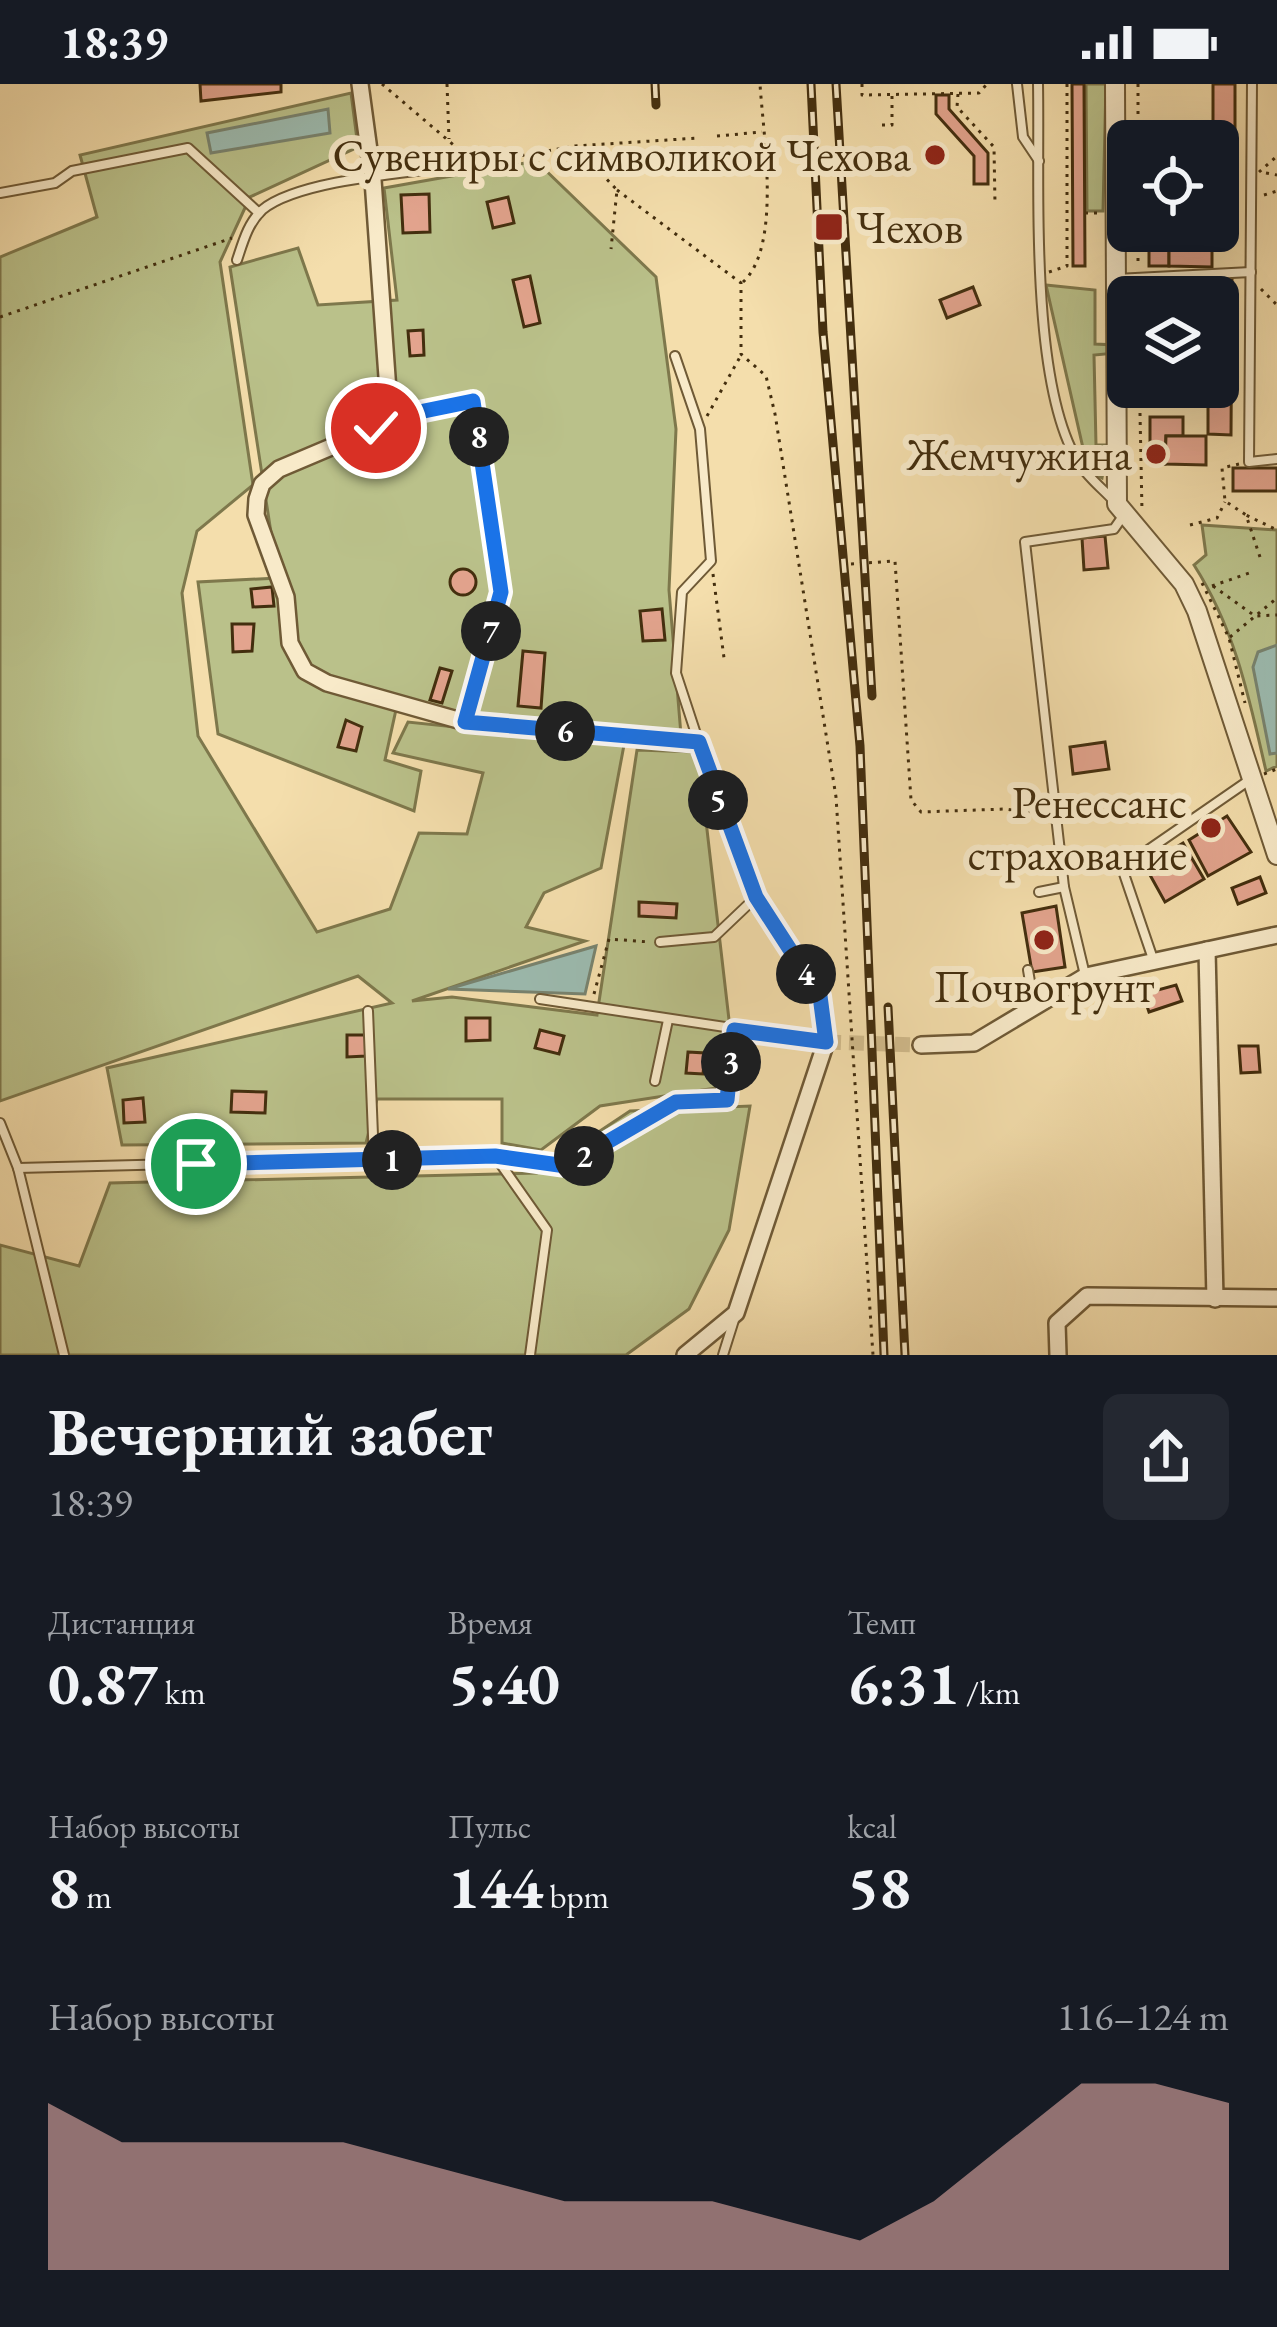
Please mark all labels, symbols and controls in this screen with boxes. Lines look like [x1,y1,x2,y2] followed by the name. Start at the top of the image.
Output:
[60,13,168,71] text: 18:39
[1107,120,1239,408] map controls
[1107,120,1239,252] button: locate
[333,126,911,184] place label: Сувениры с символикой Чехова
[922,142,948,168] marker: Сувениры с символикой Чехова
[856,198,963,256] place label: Чехов
[813,211,845,243] marker: Чехов
[1107,276,1239,408] button: layers
[325,377,427,479] pin
[343,395,409,461] icon: check
[449,407,509,467] pin: 8
[470,415,488,458] text: 8
[905,425,1132,483] place label: Жемчужина
[1143,441,1169,467] marker: Жемчужина
[461,601,521,661] pin: 7
[482,609,500,652] text: 7
[535,701,595,761] pin: 6
[556,709,574,752] text: 6
[688,770,748,830] pin: 5
[968,773,1187,883] place label: Ренессанс страхование
[709,778,727,821] text: 5
[1198,815,1224,841] marker: Ренессанс страхование
[1031,927,1057,953] marker: Почвогрунт
[776,944,836,1004] pin: 4
[797,952,815,995] text: 4
[934,957,1154,1015] place label: Почвогрунт
[701,1032,761,1092] pin: 3
[722,1040,740,1083] text: 3
[145,1113,247,1215] pin
[554,1126,614,1186] pin: 2
[362,1130,422,1190] pin: 1
[163,1131,229,1197] icon: arrive
[575,1134,593,1177] text: 2
[383,1138,401,1181] text: 1
[48,1389,493,1475] text: Вечерний забег
[1103,1394,1229,1520] button: share
[48,1477,133,1528] text: 18:39
[48,1601,195,1644] text: Дистанция
[448,1601,532,1644] text: Время
[847,1601,916,1644] text: Темп
[48,1644,158,1722] text: 0.87
[448,1644,560,1722] text: 5:40
[847,1644,959,1722] text: 6:31
[158,1671,206,1714] text: km
[959,1671,1020,1714] text: /km
[48,1805,240,1848] text: Набор высоты
[448,1805,531,1848] text: Пульс
[847,1805,897,1848] text: kcal
[48,1848,80,1926] text: 8
[448,1848,543,1926] text: 144
[847,1848,911,1926] text: 58
[80,1875,112,1918] text: m
[543,1875,609,1918] text: bpm
[48,1991,275,2042] text: Набор высоты
[1057,1991,1229,2042] text: 116–124 m

